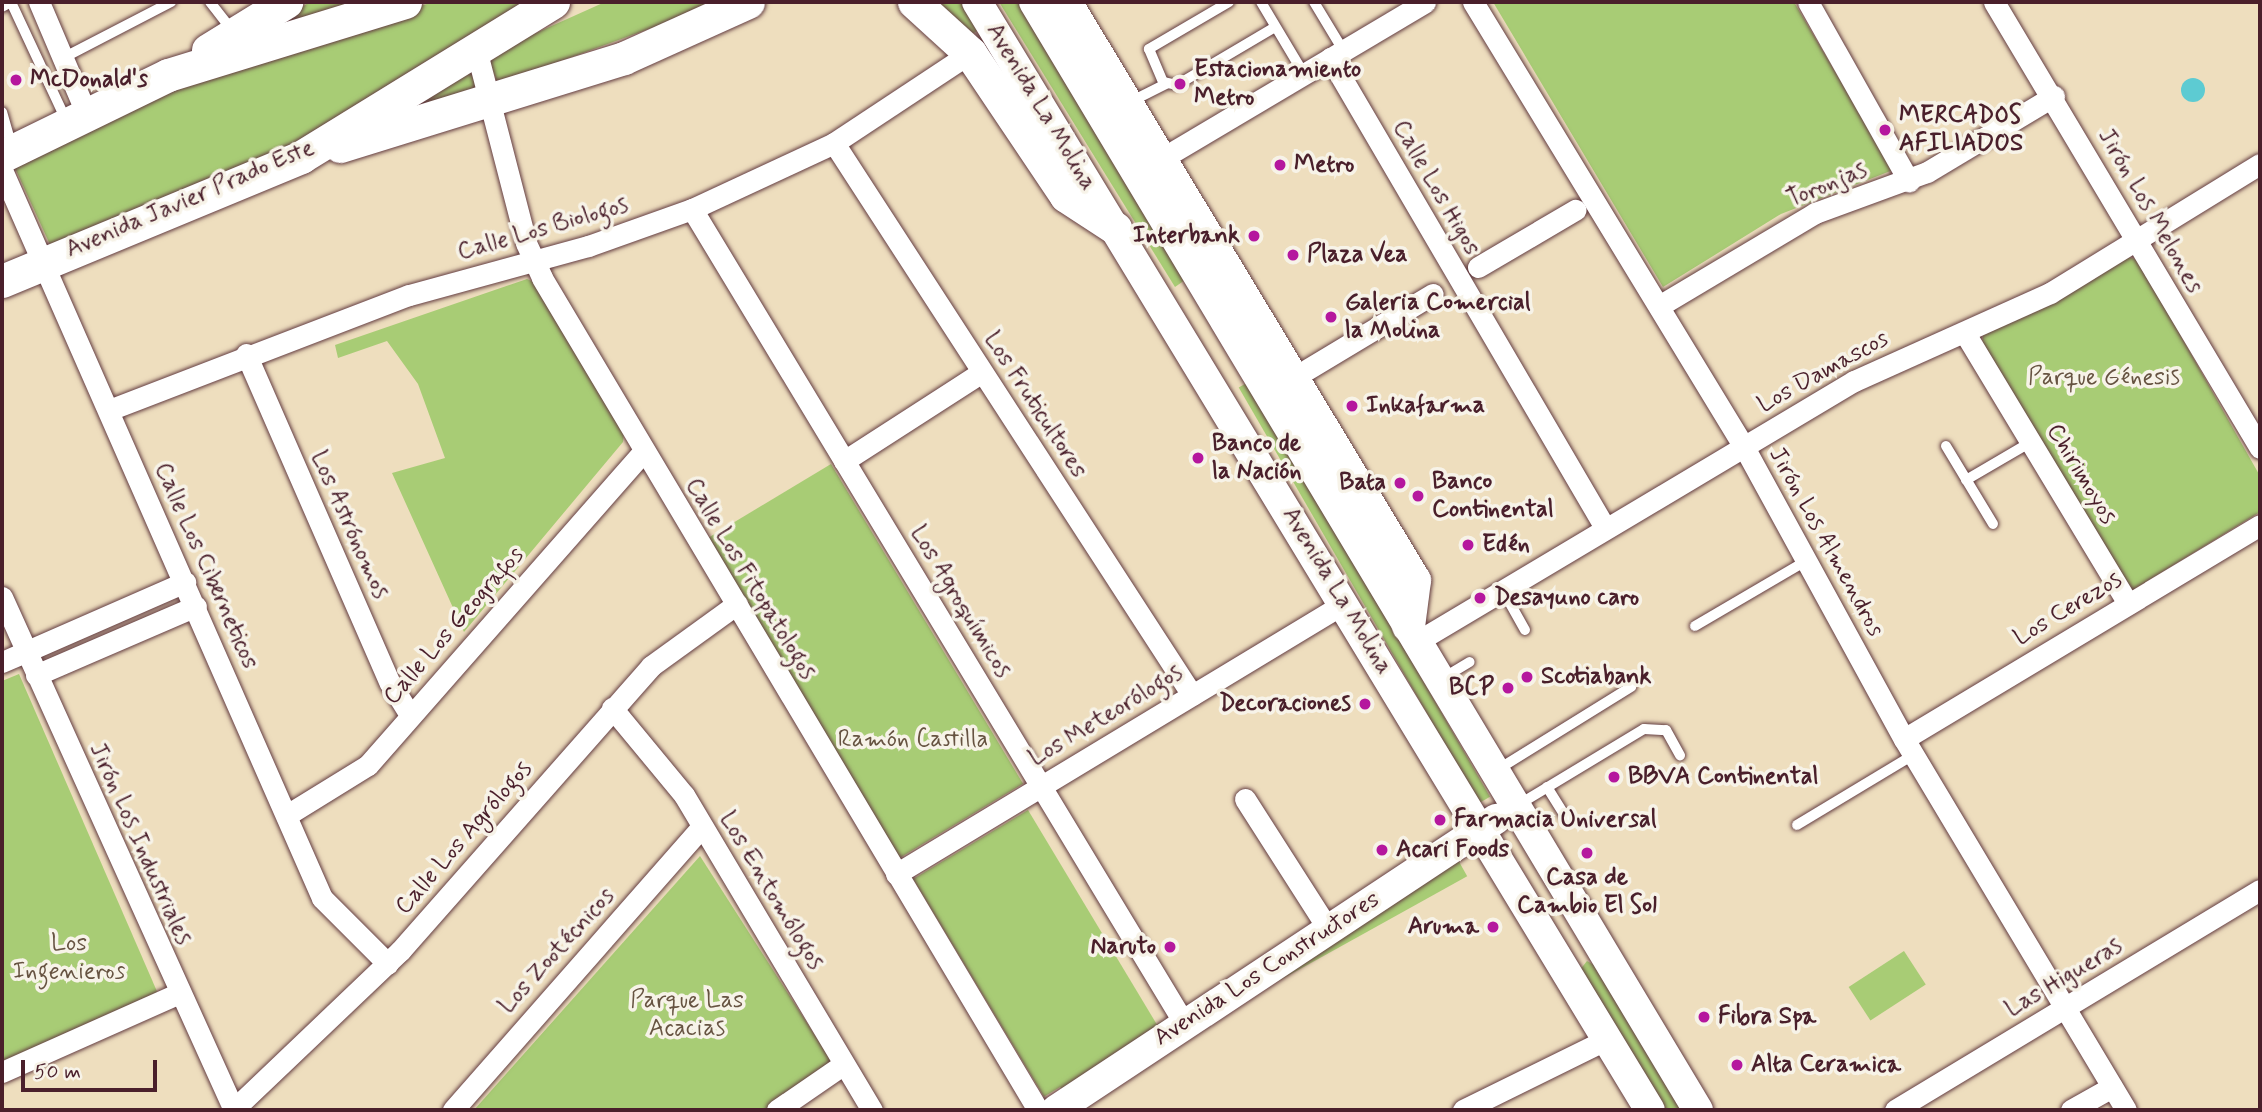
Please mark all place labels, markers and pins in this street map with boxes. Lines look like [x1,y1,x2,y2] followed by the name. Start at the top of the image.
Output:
[1194,56,1361,112] place label: Estacionamiento Metro
[30,66,148,94] place label: McDonald's
[8,72,24,88] marker: McDonald's
[1172,76,1188,92] marker: Estacionamiento Metro
[1899,102,2023,158] place label: MERCADOS AFILIADOS
[1877,122,1893,138] marker: MERCADOS AFILIADOS
[1294,151,1355,179] place label: Metro
[1272,157,1288,173] marker: Metro
[1133,222,1240,250] place label: Interbank
[1246,228,1262,244] marker: Interbank
[1307,241,1408,269] place label: Plaza Vea
[1285,247,1301,263] marker: Plaza Vea
[1345,289,1532,345] place label: Galeria Comercial la Molina
[1323,309,1339,325] marker: Galeria Comercial la Molina
[1366,392,1485,420] place label: Inkafarma
[1344,398,1360,414] marker: Inkafarma
[1212,430,1304,486] place label: Banco de la Nación
[1190,450,1206,466] marker: Banco de la Nación
[1432,468,1554,524] place label: Banco Continental
[1339,469,1386,497] place label: Bata
[1392,475,1408,491] marker: Bata
[1410,488,1426,504] marker: Banco Continental
[1482,531,1530,559] place label: Edén
[1460,537,1476,553] marker: Edén
[1494,584,1638,612] place label: Desayuno caro
[1472,590,1488,606] marker: Desayuno caro
[1541,663,1652,691] place label: Scotiabank
[1519,669,1535,685] marker: Scotiabank
[1449,674,1494,702] place label: BCP
[1500,680,1516,696] marker: BCP
[1219,690,1351,718] place label: Decoraciones
[1357,696,1373,712] marker: Decoraciones
[1628,763,1819,791] place label: BBVA Continental
[1606,769,1622,785] marker: BBVA Continental
[1454,806,1657,834] place label: Farmacia Universal
[1432,812,1448,828] marker: Farmacia Universal
[1396,836,1509,864] place label: Acari Foods
[1374,842,1390,858] marker: Acari Foods
[1579,845,1595,861] marker: Casa de Cambio El Sol
[1516,864,1658,920] place label: Casa de Cambio El Sol
[1408,913,1479,941] place label: Aruma
[1485,919,1501,935] marker: Aruma
[1091,933,1156,961] place label: Naruto
[1162,939,1178,955] marker: Naruto
[1718,1003,1815,1031] place label: Fibra Spa
[1696,1009,1712,1025] marker: Fibra Spa
[1751,1051,1903,1079] place label: Alta Ceramica
[1729,1057,1745,1073] marker: Alta Ceramica

